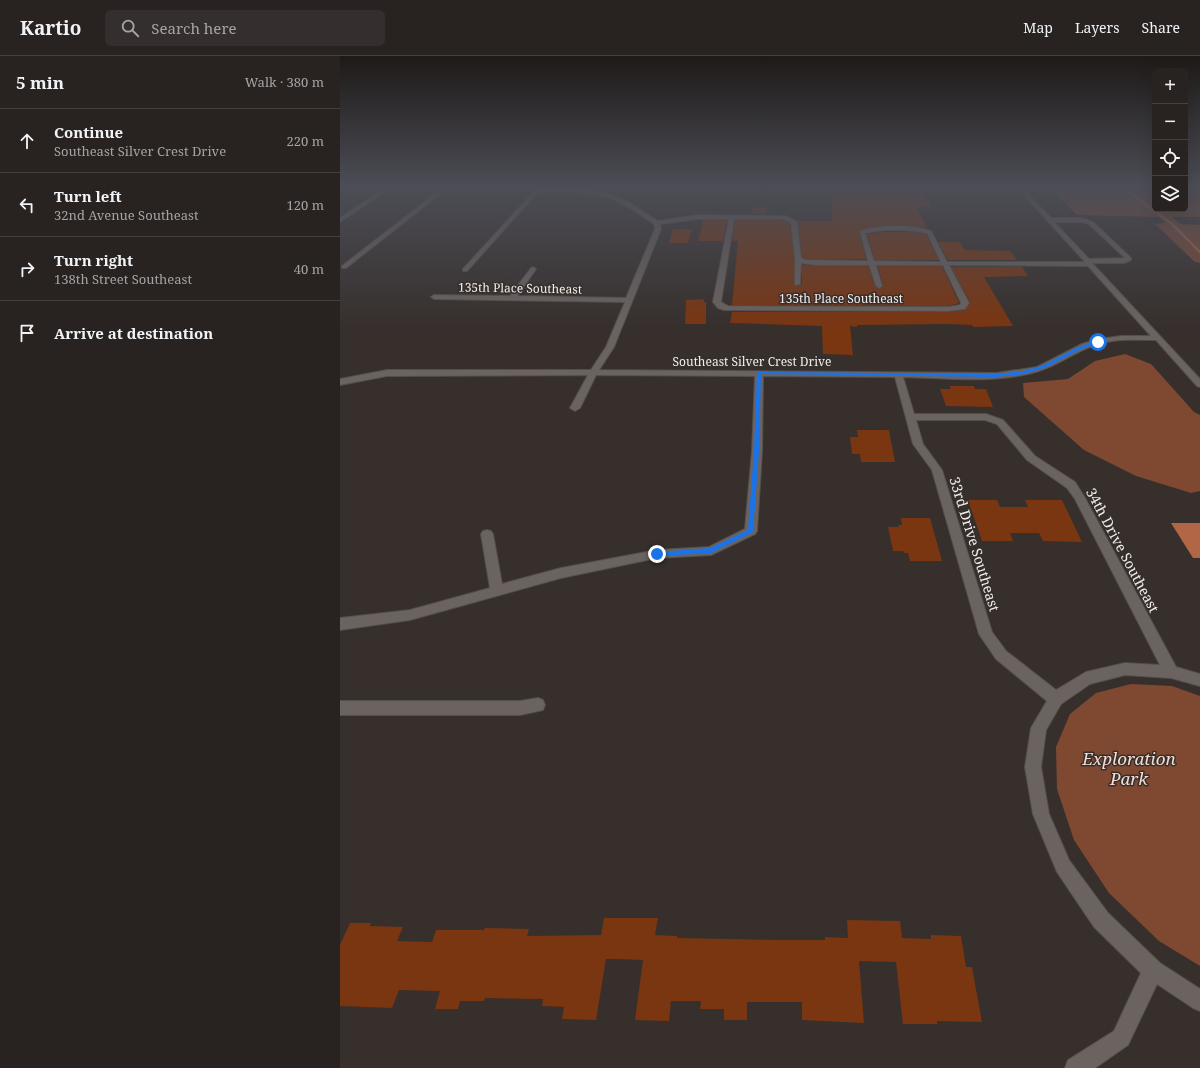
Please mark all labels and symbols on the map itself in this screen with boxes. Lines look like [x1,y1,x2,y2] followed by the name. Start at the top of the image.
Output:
[458,278,582,298] street label: 135th Place Southeast
[779,290,903,307] street label: 135th Place Southeast
[1089,333,1107,351] route start
[673,353,831,370] street label: Southeast Silver Crest Drive
[945,474,1005,614] street label: 33rd Drive Southeast
[1082,484,1164,616] street label: 34th Drive Southeast
[648,545,666,563] route end
[1081,747,1176,790] park label: Exploration Park

